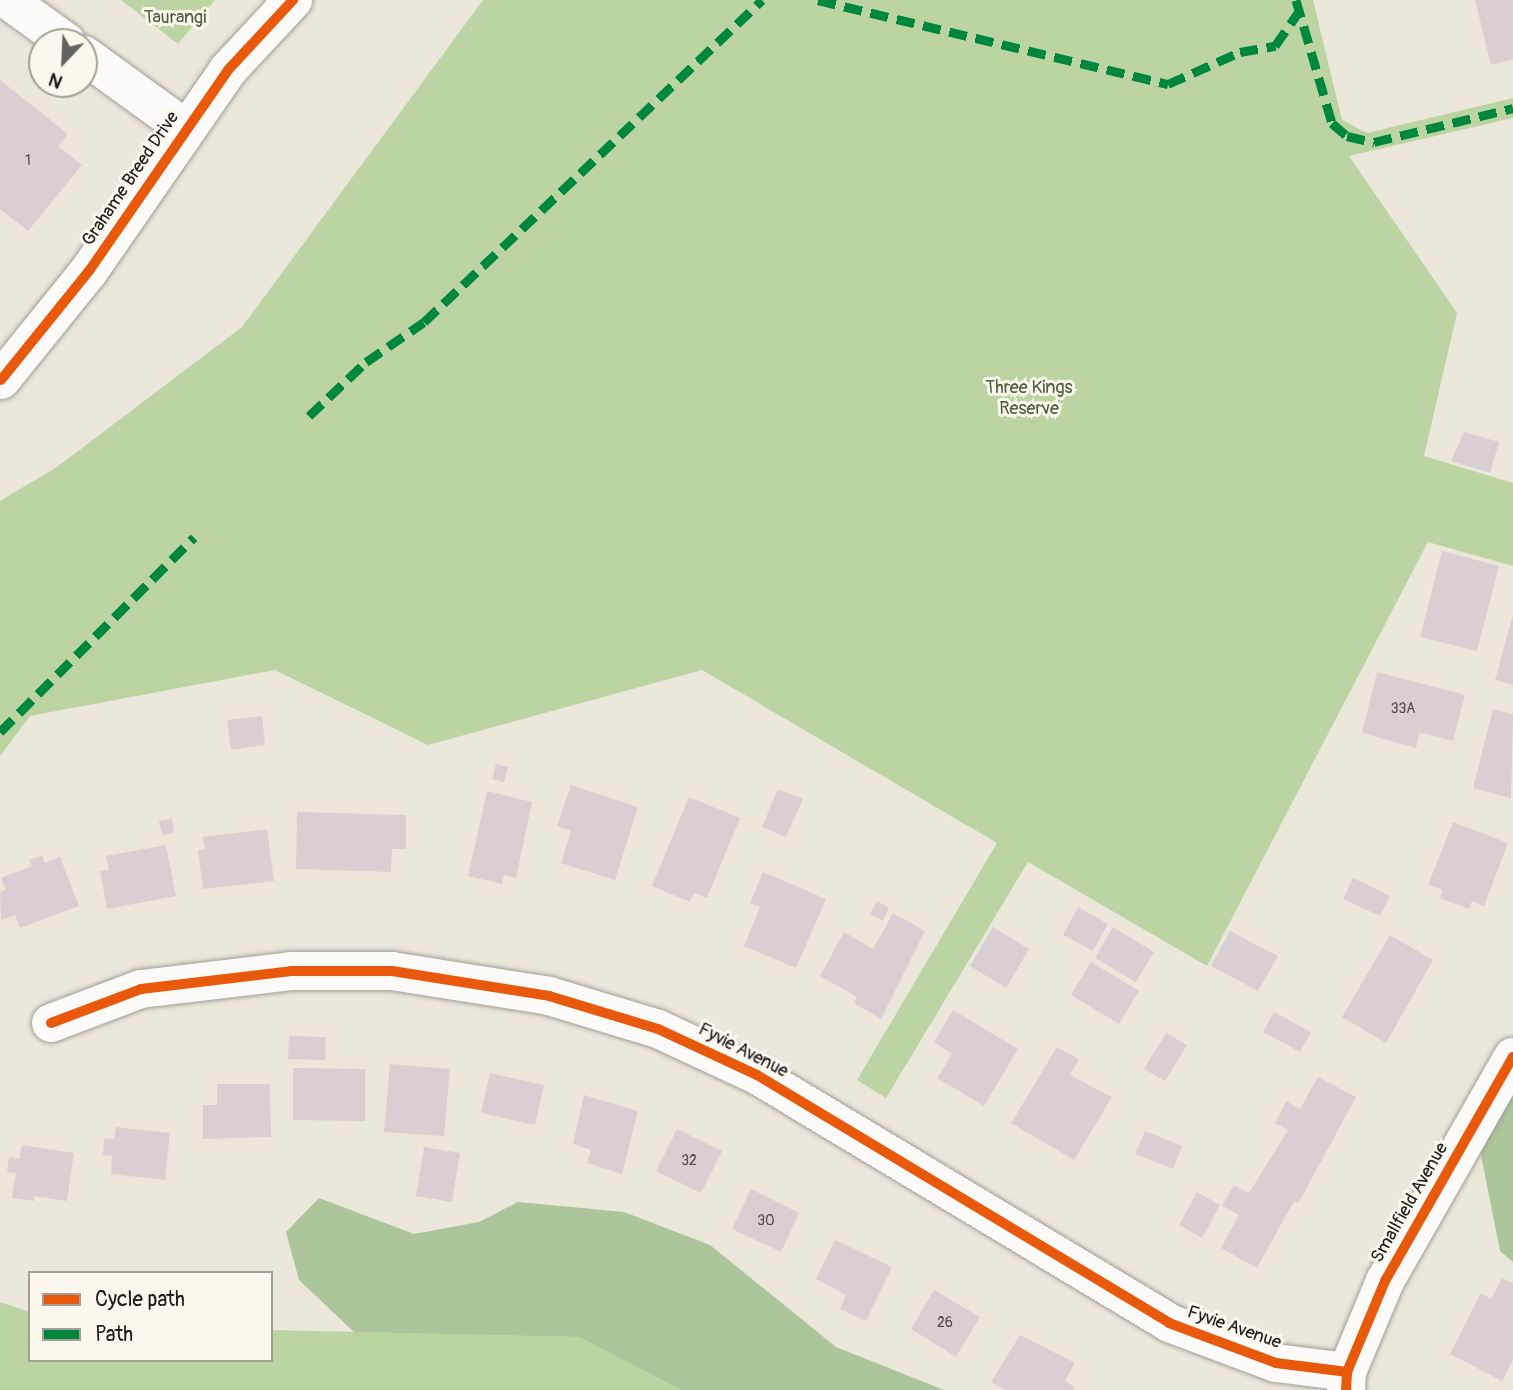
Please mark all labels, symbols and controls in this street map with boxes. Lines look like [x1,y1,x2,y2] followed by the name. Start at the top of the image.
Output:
[144,7,206,29] park label: Taurangi
[28,28,98,98] north arrow
[45,67,66,94] text: N
[78,108,184,250] street label: Grahame Breed Drive
[25,153,31,169] house number: 1
[985,378,1073,420] park label: Three Kings Reserve
[1391,701,1415,717] house number: 33A
[694,1019,792,1083] street label: Fyvie Avenue
[1367,1139,1453,1267] street label: Smallfield Avenue
[681,1153,697,1169] house number: 32
[757,1213,775,1229] house number: 30
[28,1271,273,1362] legend
[95,1286,185,1313] text: Cycle path
[1184,1302,1284,1354] street label: Fyvie Avenue
[937,1315,953,1331] house number: 26
[95,1321,133,1348] text: Path

